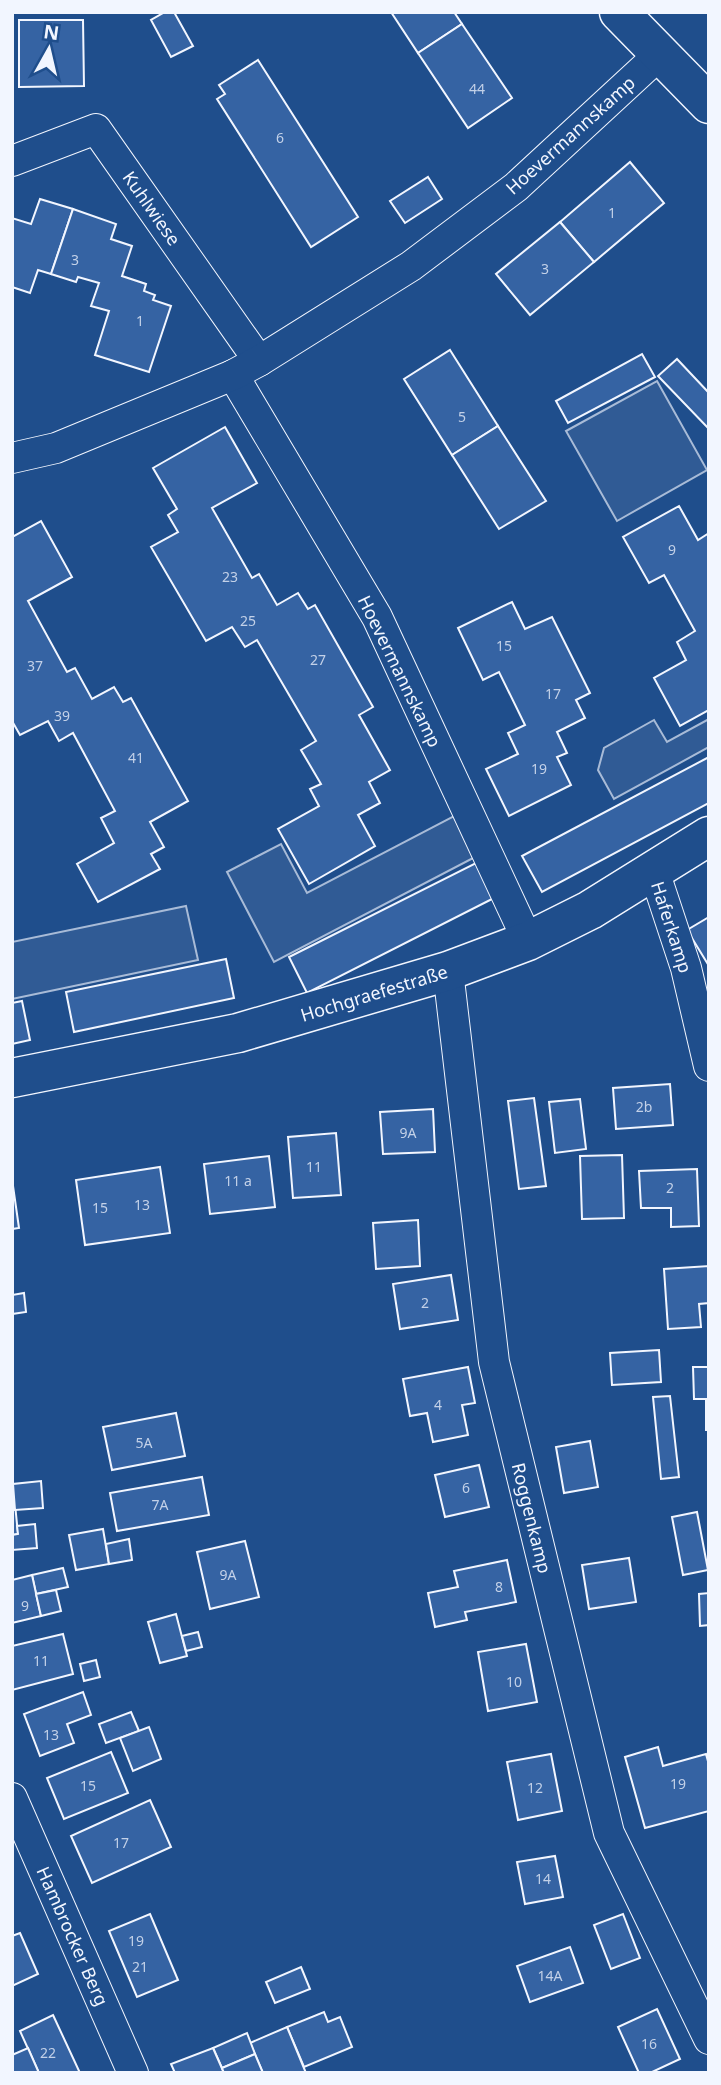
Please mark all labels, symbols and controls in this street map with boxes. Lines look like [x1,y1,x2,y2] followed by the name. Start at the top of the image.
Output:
[14,14,84,84] north arrow
[42,18,61,46] text: N
[500,70,640,200] street label: Hoevermannskamp
[469,79,485,98] house number: 44
[276,128,284,147] house number: 6
[118,166,186,250] street label: Kuhlwiese
[608,203,616,222] house number: 1
[71,250,79,269] house number: 3
[541,259,549,278] house number: 3
[136,311,144,330] house number: 1
[458,407,466,426] house number: 5
[668,540,676,559] house number: 9
[222,567,238,586] house number: 23
[353,591,447,751] street label: Hoevermannskamp
[240,611,256,630] house number: 25
[496,636,512,655] house number: 15
[310,650,326,669] house number: 27
[27,656,43,675] house number: 37
[545,684,561,703] house number: 17
[54,706,70,725] house number: 39
[128,748,144,767] house number: 41
[531,759,547,778] house number: 19
[646,878,698,976] street label: Haferkamp
[298,959,450,1027] street label: Hochgraefestraße
[636,1097,652,1116] house number: 2b
[400,1123,417,1142] house number: 9A
[306,1157,322,1176] house number: 11
[224,1171,252,1190] house number: 11 a
[666,1178,674,1197] house number: 2
[134,1195,150,1214] house number: 13
[92,1198,108,1217] house number: 15
[421,1293,429,1312] house number: 2
[434,1395,442,1414] house number: 4
[136,1433,153,1452] house number: 5A
[507,1460,557,1576] street label: Roggenkamp
[462,1478,470,1497] house number: 6
[152,1495,169,1514] house number: 7A
[220,1565,237,1584] house number: 9A
[495,1577,503,1596] house number: 8
[21,1596,29,1615] house number: 9
[33,1651,49,1670] house number: 11
[506,1672,522,1691] house number: 10
[43,1725,59,1744] house number: 13
[670,1774,686,1793] house number: 19
[80,1776,96,1795] house number: 15
[527,1778,543,1797] house number: 12
[113,1833,129,1852] house number: 17
[32,1863,114,2009] street label: Hambrocker Berg
[535,1869,551,1888] house number: 14
[128,1931,144,1950] house number: 19
[132,1957,148,1976] house number: 21
[538,1966,563,1985] house number: 14A
[641,2034,657,2053] house number: 16
[40,2043,56,2062] house number: 22

